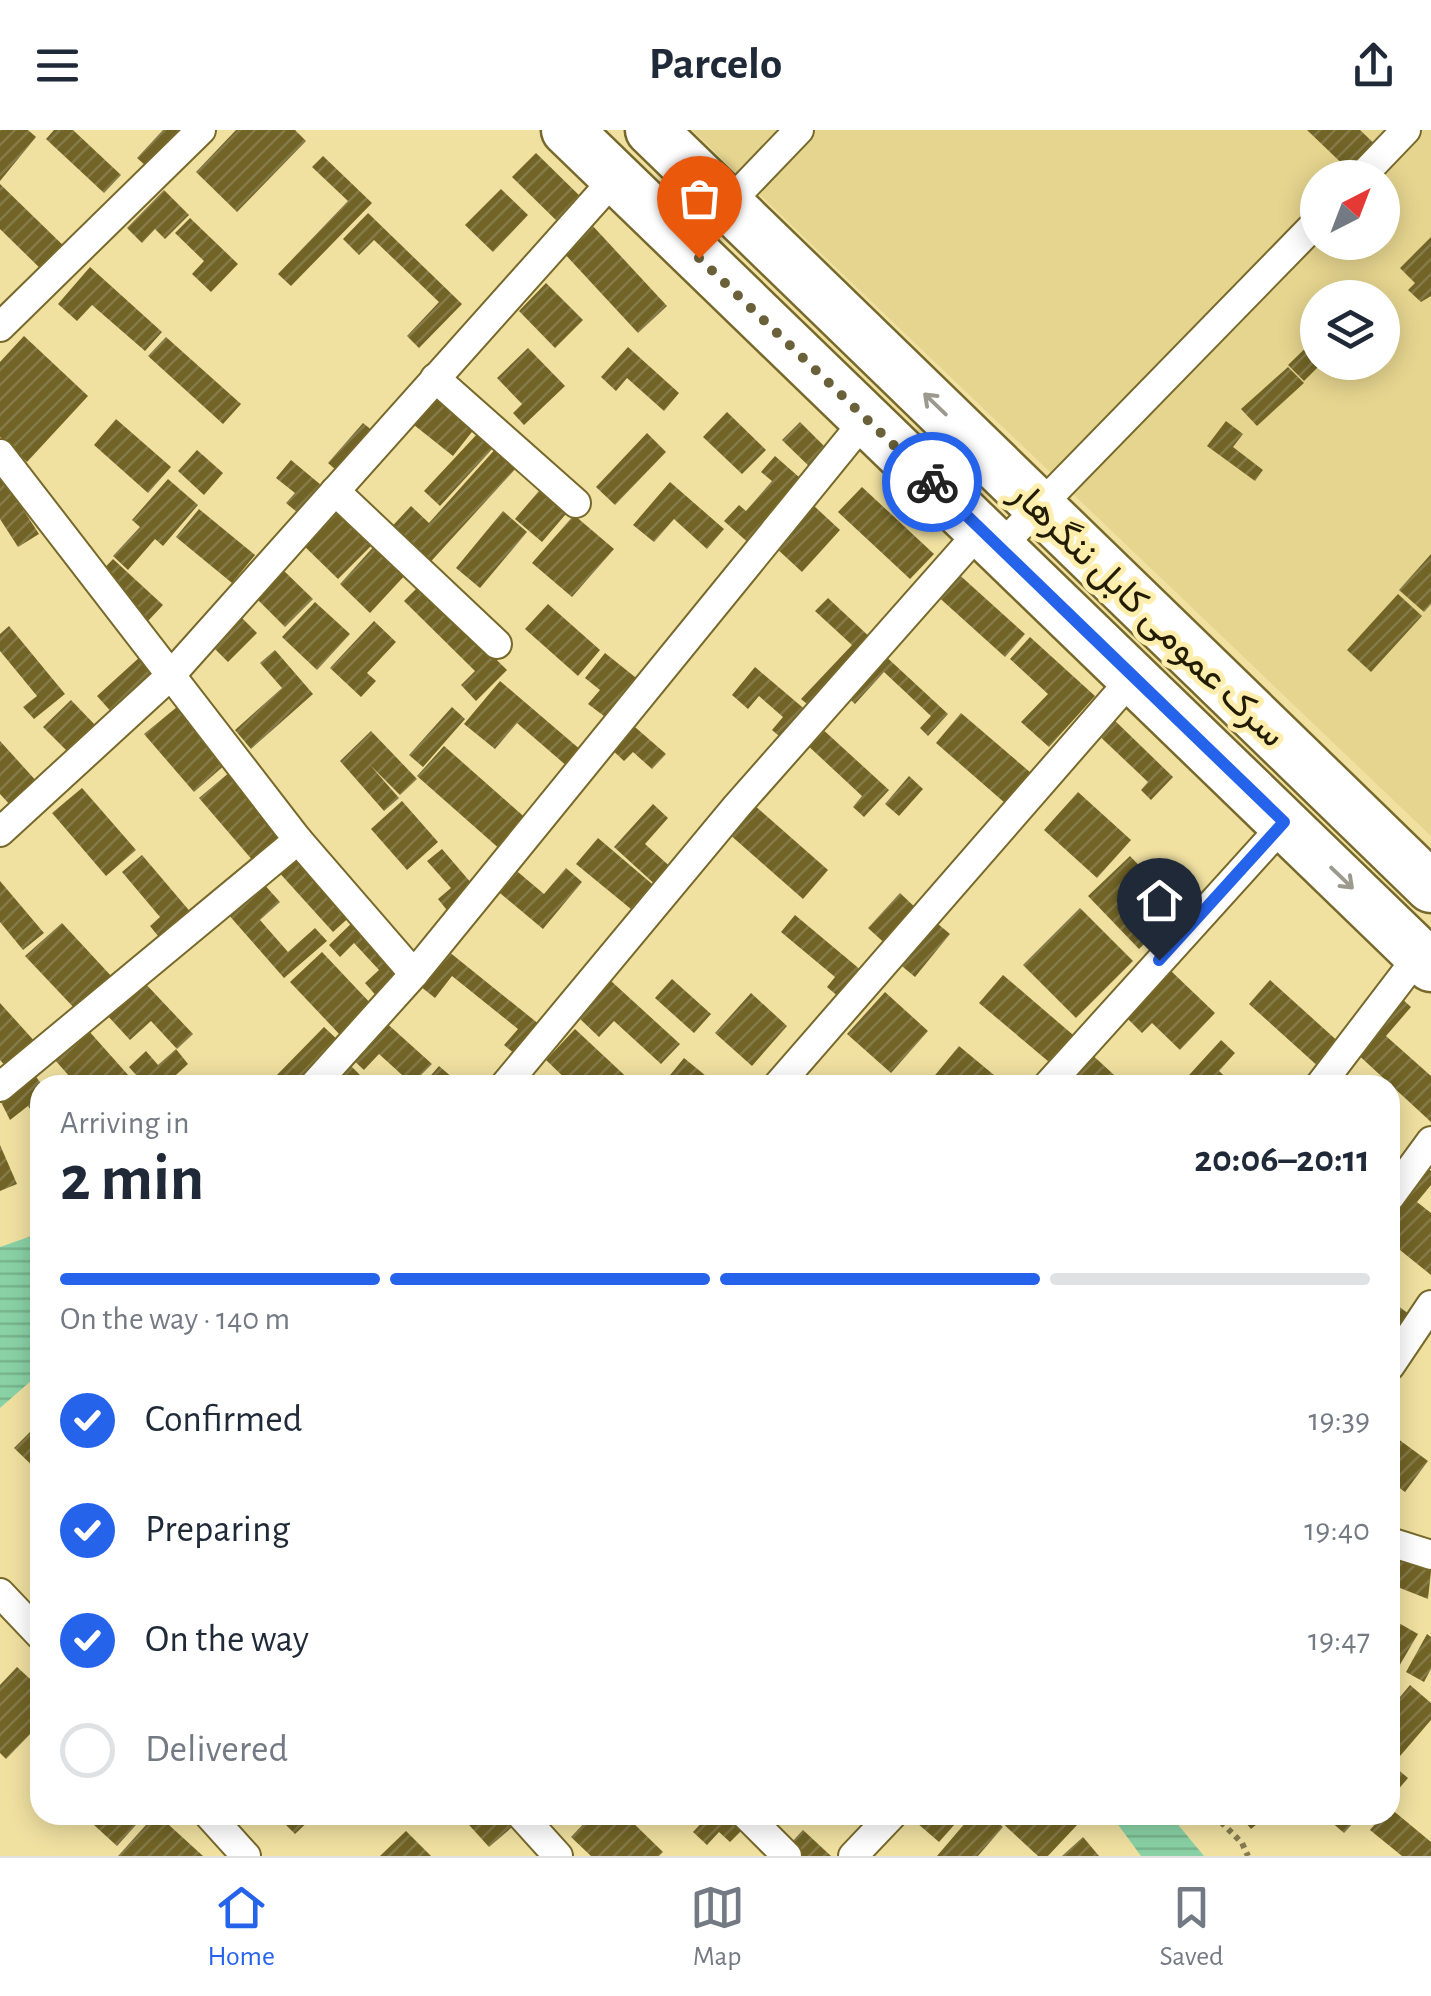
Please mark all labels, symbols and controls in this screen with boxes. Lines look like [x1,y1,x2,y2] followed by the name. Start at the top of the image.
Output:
[30,38,85,93] icon: menu
[1346,38,1401,93] icon: share
[649,42,782,87] text: Parcelo
[657,156,742,259] pin
[1300,160,1400,260] north arrow
[1300,160,1400,380] map controls
[672,171,727,226] icon: bag
[1300,280,1400,380] button: layers
[923,393,947,417] one-way arrow
[882,432,982,532] courier
[905,455,960,510] icon: bike
[1001,473,1293,756] street label: سرک عمومی کابل ننگرهار
[1117,858,1202,961] pin
[1329,866,1353,890] one-way arrow
[1132,873,1187,928] icon: home
[60,1107,189,1139] text: Arriving in
[1194,1141,1370,1179] text: 20:06–20:11
[60,1147,204,1212] text: 2 min
[60,1303,290,1335] text: On the way · 140 m
[60,1393,115,1448] icon: check
[145,1401,302,1439] text: Confirmed
[1308,1404,1370,1436] text: 19:39
[60,1503,115,1558] icon: check
[145,1511,290,1549] text: Preparing
[1304,1514,1370,1546] text: 19:40
[60,1613,115,1668] icon: check
[145,1621,309,1659] text: On the way
[1308,1624,1370,1656] text: 19:47
[145,1731,288,1769] text: Delivered
[207,1880,275,1974] tab: Home
[690,1880,745,1974] tab: Map
[1159,1880,1224,1974] tab: Saved

